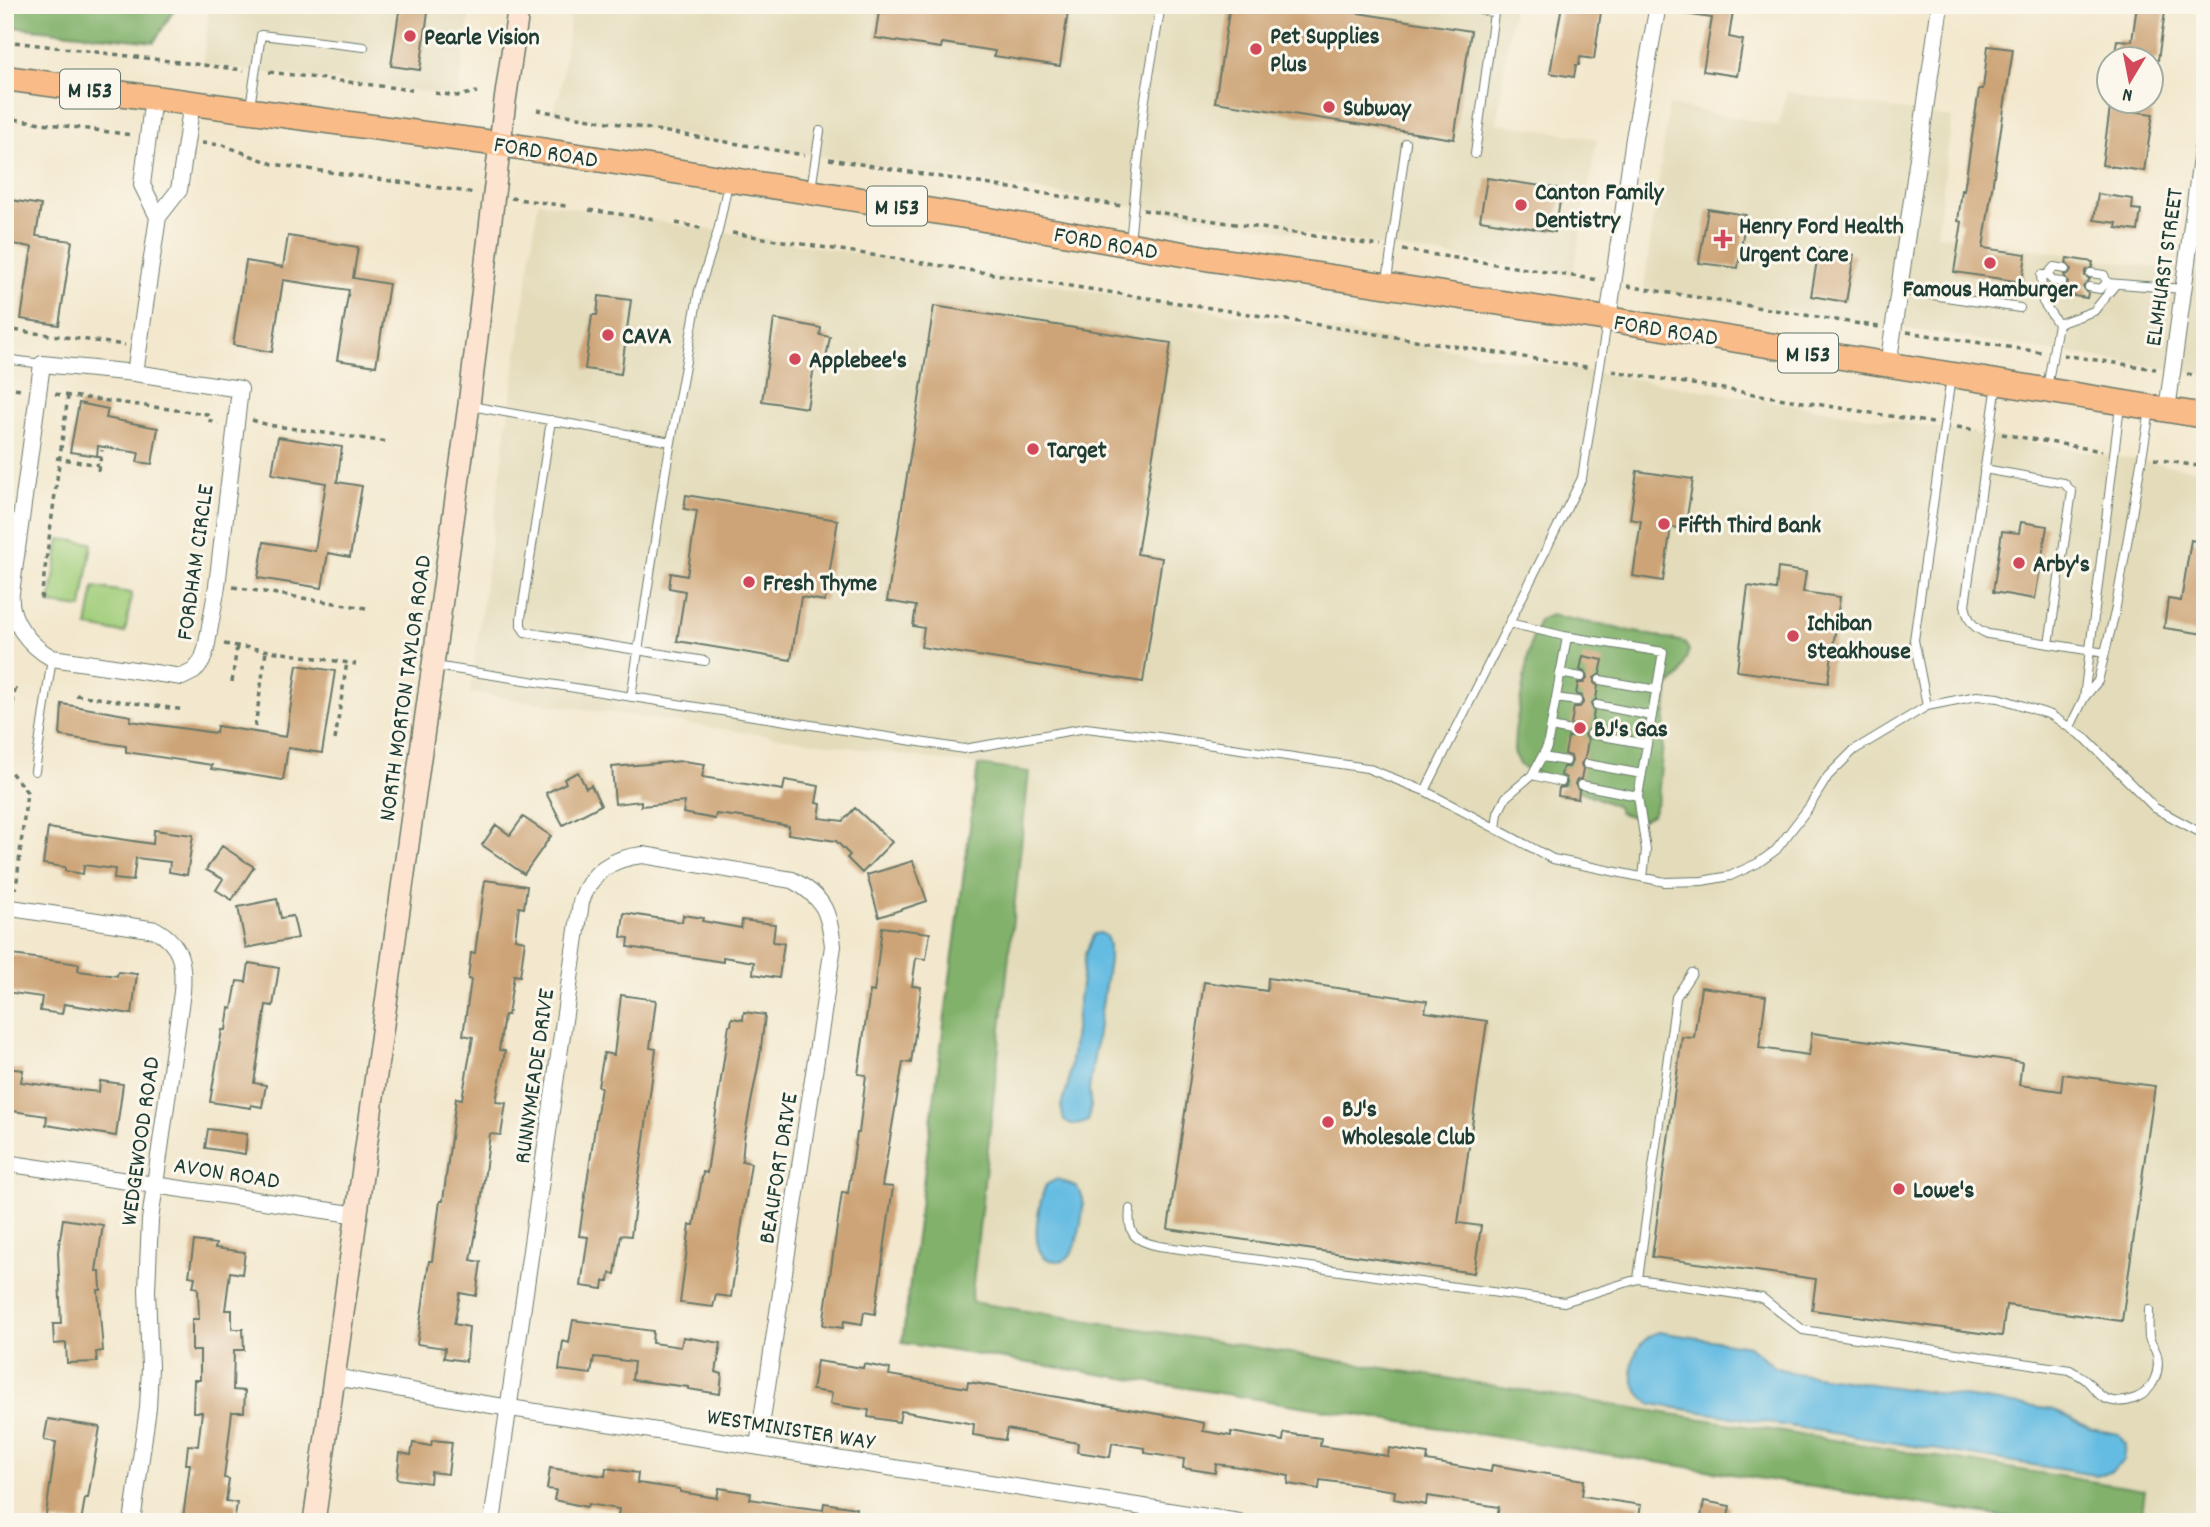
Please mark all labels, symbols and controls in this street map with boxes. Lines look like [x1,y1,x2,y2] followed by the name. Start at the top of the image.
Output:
[1270,21,1380,83] place label: Pet Supplies Plus
[424,22,540,56] place label: Pearle Vision
[402,28,418,44] marker: Pearle Vision
[1248,41,1264,57] marker: Pet Supplies Plus
[2094,46,2164,116] north arrow
[60,69,120,108] road number: M 153
[2121,79,2135,107] text: N
[1343,93,1412,127] place label: Subway
[1321,99,1337,115] marker: Subway
[491,129,600,179] street label: FORD ROAD
[1535,177,1665,239] place label: Canton Family Dentistry
[867,186,927,226] road number: M 153
[2138,186,2194,349] street label: ELMHURST STREET
[1513,197,1529,213] marker: Canton Family Dentistry
[1739,211,1904,273] place label: Henry Ford Health Urgent Care
[1051,219,1160,271] street label: FORD ROAD
[1713,229,1733,249] marker: Henry Ford Health Urgent Care
[1982,255,1998,271] marker: Famous Hamburger
[1903,274,2078,308] place label: Famous Hamburger
[1611,307,1720,357] street label: FORD ROAD
[622,321,672,355] place label: CAVA
[600,327,616,343] marker: CAVA
[1778,334,1838,372] road number: M 153
[809,345,907,379] place label: Applebee's
[787,351,803,367] marker: Applebee's
[1047,435,1107,469] place label: Target
[1025,441,1041,457] marker: Target
[169,482,225,643] street label: FORDHAM CIRCLE
[1678,510,1821,544] place label: Fifth Third Bank
[1656,516,1672,532] marker: Fifth Third Bank
[2033,549,2090,583] place label: Arby's
[371,553,442,824] street label: NORTH MORTON TAYLOR ROAD
[2011,555,2027,571] marker: Arby's
[763,568,878,602] place label: Fresh Thyme
[741,574,757,590] marker: Fresh Thyme
[1807,608,1911,670] place label: Ichiban Steakhouse
[1785,628,1801,644] marker: Ichiban Steakhouse
[1594,714,1668,748] place label: BJ's Gas
[1572,720,1588,736] marker: BJ's Gas
[507,987,565,1166] street label: RUNNYMEADE DRIVE
[113,1055,171,1228] street label: WEDGEWOOD ROAD
[751,1091,809,1246] street label: BEAUFORT DRIVE
[1342,1094,1475,1156] place label: BJ's Wholesale Club
[1320,1114,1336,1130] marker: BJ's Wholesale Club
[171,1150,282,1200] street label: AVON ROAD
[1913,1175,1974,1209] place label: Lowe's
[1891,1181,1907,1197] marker: Lowe's
[704,1401,878,1461] street label: WESTMINISTER WAY

